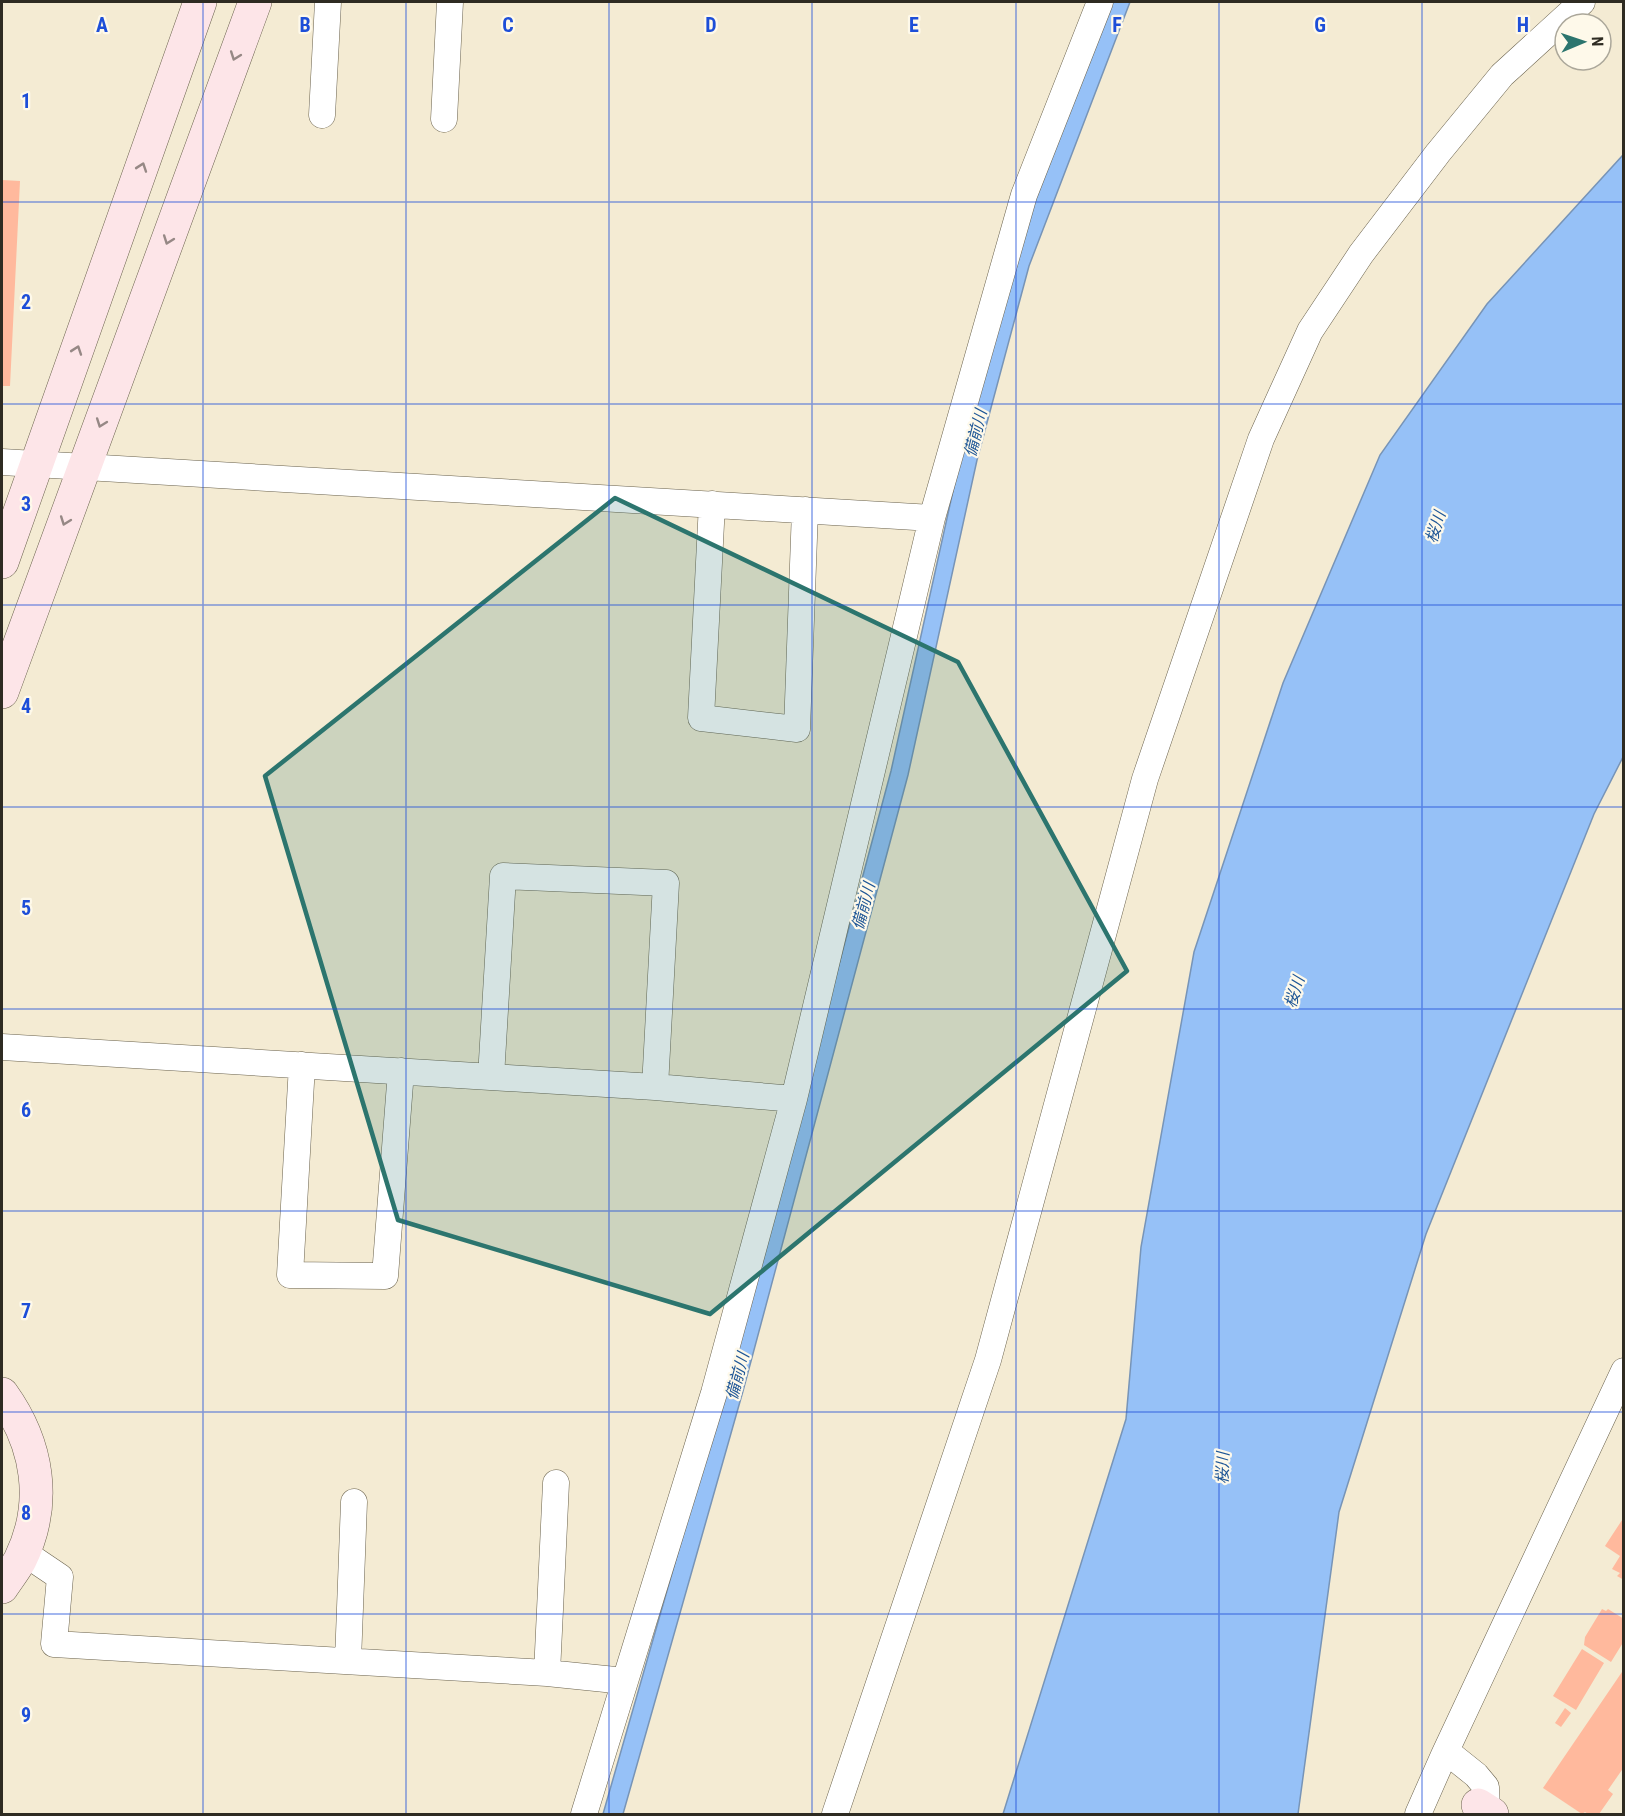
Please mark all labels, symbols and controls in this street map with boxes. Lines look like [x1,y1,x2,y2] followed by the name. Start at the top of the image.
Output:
[1553,12,1613,72] north arrow
[96,13,108,37] text: A
[299,13,311,37] text: B
[502,13,514,37] text: C
[705,13,717,37] text: D
[909,13,919,37] text: E
[1112,13,1122,37] text: F
[1314,13,1326,37] text: G
[1517,13,1529,37] text: H
[1588,36,1607,47] text: N
[229,51,242,61] one-way arrow
[21,89,31,113] text: 1
[134,162,147,172] one-way arrow
[162,234,175,244] one-way arrow
[21,290,31,314] text: 2
[69,345,82,356] one-way arrow
[960,406,991,459] water label: 備前川
[95,417,108,428] one-way arrow
[21,492,31,516] text: 3
[1422,507,1450,545] water label: 桜川
[59,515,72,526] one-way arrow
[21,694,31,718] text: 4
[848,879,879,932] water label: 備前川
[21,896,31,920] text: 5
[1281,972,1309,1010] water label: 桜川
[21,1098,31,1122] text: 6
[21,1299,31,1323] text: 7
[722,1349,753,1402] water label: 備前川
[1212,1450,1233,1484] water label: 桜川
[21,1501,31,1525] text: 8
[21,1703,31,1727] text: 9

